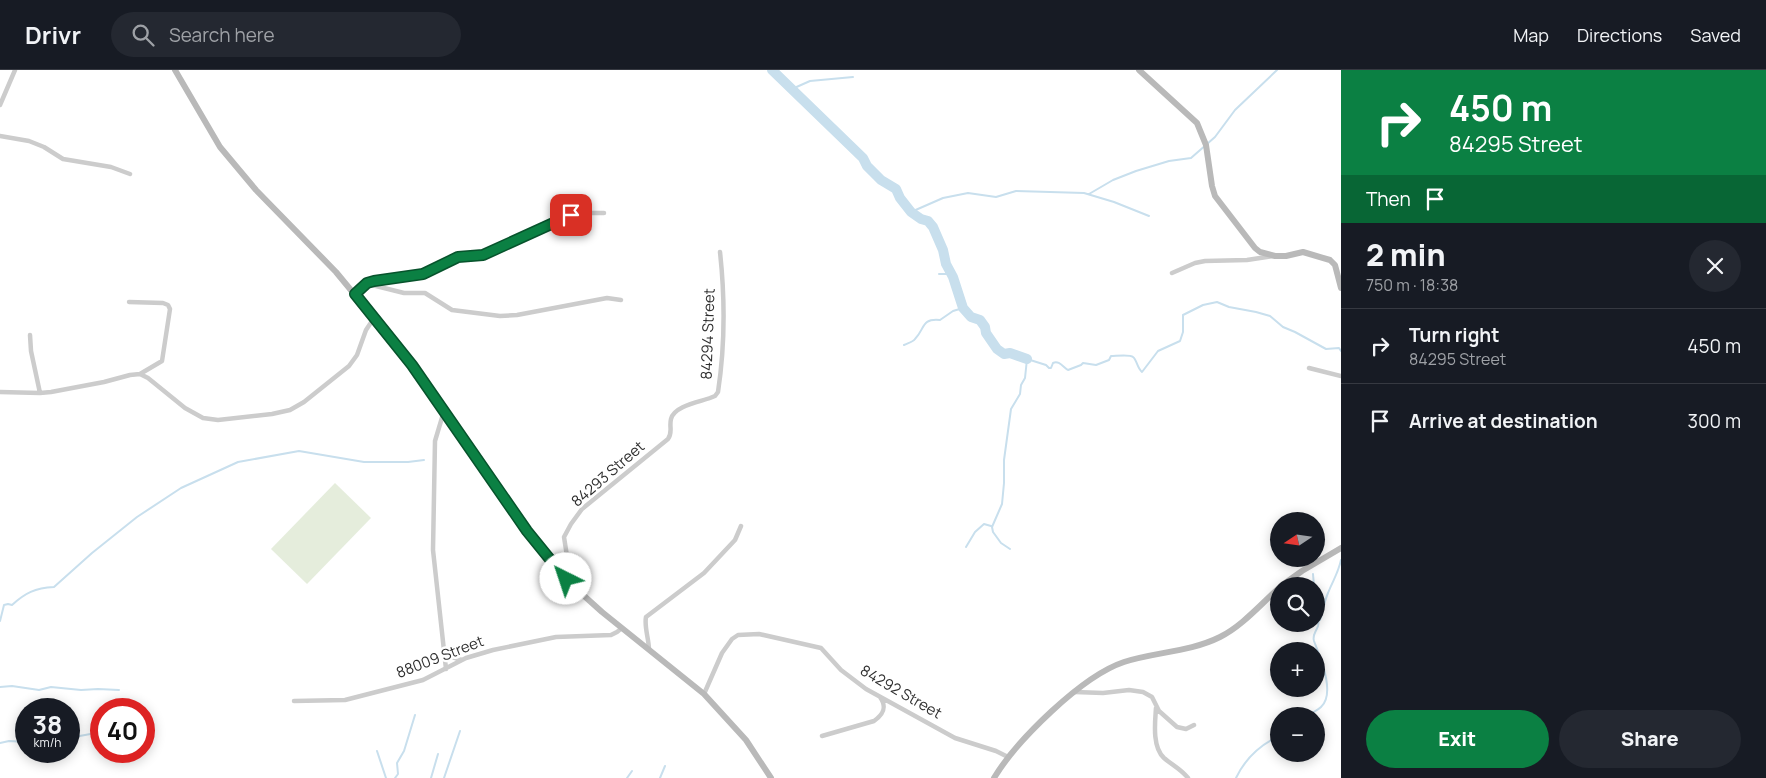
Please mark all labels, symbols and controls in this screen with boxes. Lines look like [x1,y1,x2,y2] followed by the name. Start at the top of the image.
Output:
[111,12,461,57] search box
[25,18,81,51] text: Drivr
[129,21,157,49] icon: search
[169,22,275,48] text: Search here
[1513,23,1549,47] text: Map
[1577,23,1662,47] text: Directions
[1690,23,1741,47] text: Saved
[1449,84,1552,132] text: 450 m
[1366,90,1431,155] icon: right
[1449,129,1583,159] text: 84295 Street
[1421,185,1449,213] icon: arrive
[1366,186,1411,212] text: Then
[550,194,592,236] pin
[557,201,585,229] icon: arrive
[1366,234,1446,275] text: 2 min
[1689,240,1741,292] button: close
[1366,274,1458,296] text: 750 m · 18:38
[695,288,720,380] street label: 84294 Street
[1409,322,1499,348] text: Turn right
[1366,332,1394,360] icon: right
[1687,333,1741,359] text: 450 m
[1409,348,1506,370] text: 84295 Street
[1366,407,1394,435] icon: arrive
[1409,408,1598,434] text: Arrive at destination
[1687,408,1741,434] text: 300 m
[567,436,649,511] street label: 84293 Street
[1270,512,1325,568] north arrow
[1270,512,1325,762] map controls
[539,552,591,604] position arrow
[1270,577,1325,632] button: search
[393,630,487,683] street label: 88009 Street
[1270,642,1325,697] button: +
[857,660,946,723] street label: 84292 Street
[90,698,155,763] speed limit sign: 40
[33,707,62,742] text: 38
[1270,707,1325,762] button: −
[1366,710,1549,768] button: Exit
[1559,710,1741,768] button: Share
[34,734,61,751] text: km/h

